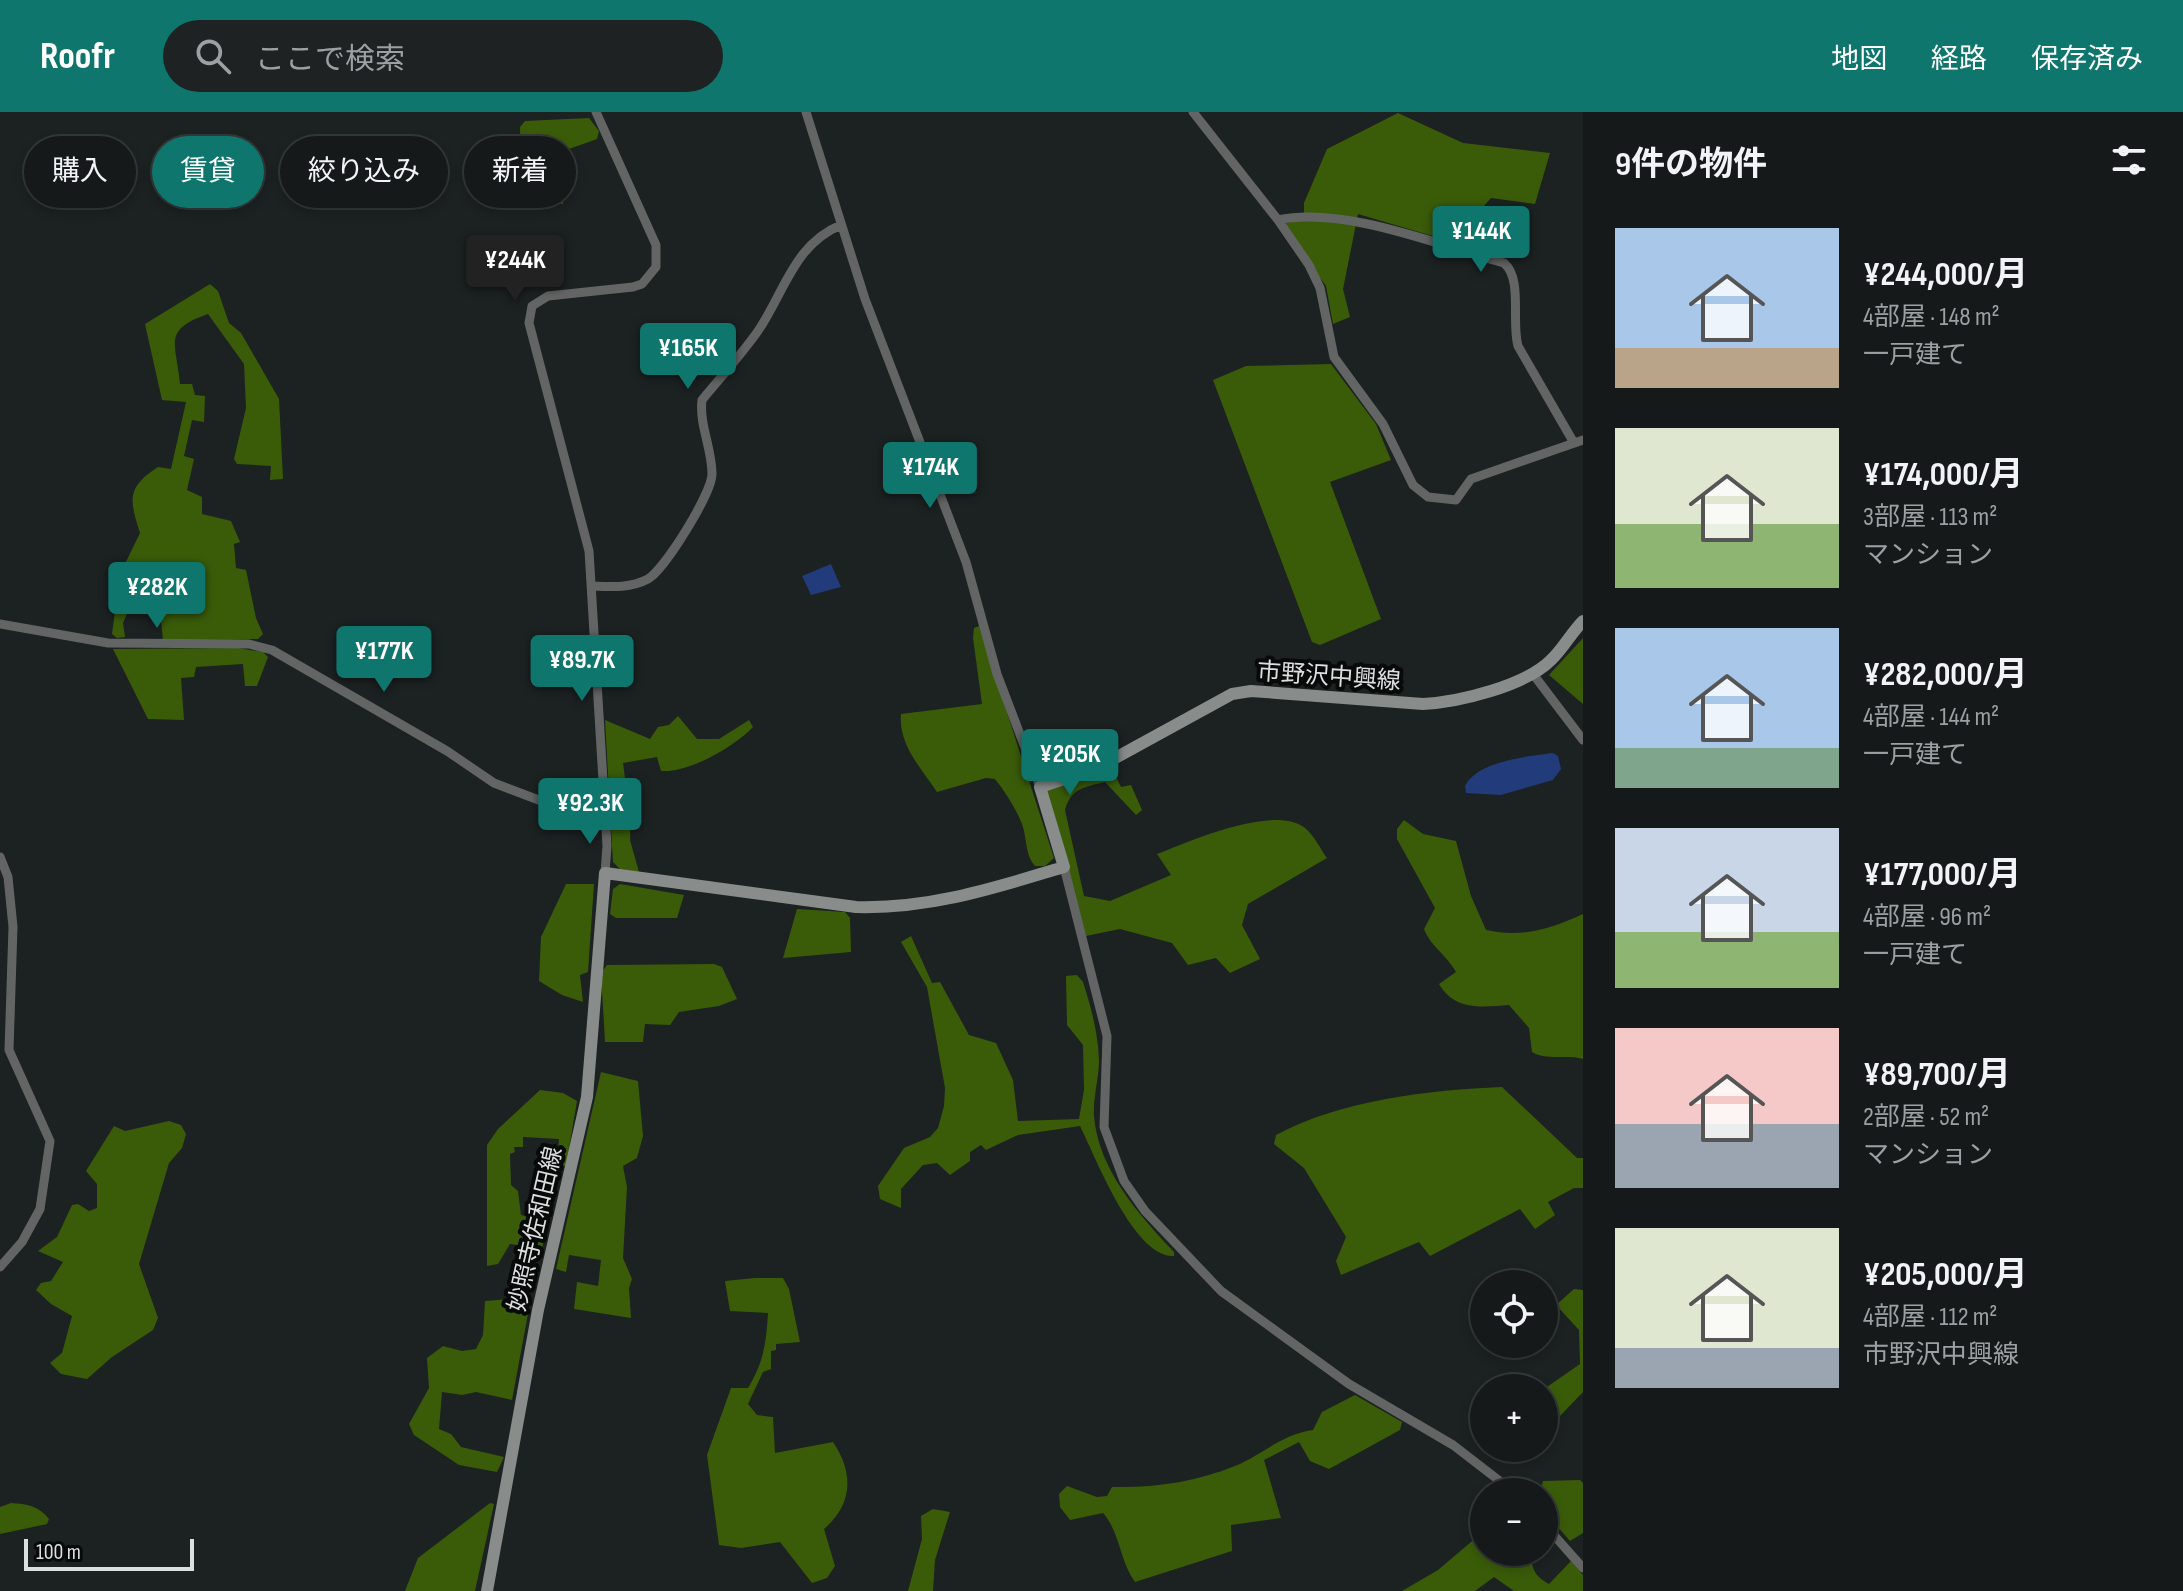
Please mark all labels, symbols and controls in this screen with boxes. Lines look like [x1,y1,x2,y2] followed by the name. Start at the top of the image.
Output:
[163,20,723,92] search box
[40,34,115,79] text: Roofr
[191,34,235,78] icon: search
[255,42,405,78] text: ここで検索
[1831,43,1887,76] text: 地図
[1931,43,1987,76] text: 経路
[2031,43,2143,76] text: 保存済み
[24,136,136,208] chip: 購入
[152,136,264,208] chip: 賃貸
[280,136,448,208] chip: 絞り込み
[464,136,576,208] chip: 新着
[2107,138,2151,182] icon: filters
[1615,144,1767,185] text: 9件の物件
[1425,206,1537,274] pin: ¥144K
[1451,216,1511,247] text: ¥144K
[459,235,571,303] pin: ¥244K
[484,245,546,276] text: ¥244K
[1863,254,2028,295] text: ¥244,000/月
[1679,260,1775,356] icon: home
[1863,302,2000,333] text: 4部屋 · 148 m²
[632,323,744,391] pin: ¥165K
[658,333,718,364] text: ¥165K
[1863,340,1967,371] text: 一戸建て
[874,442,986,510] pin: ¥174K
[901,452,959,483] text: ¥174K
[1863,454,2024,495] text: ¥174,000/月
[1679,460,1775,556] icon: home
[1863,502,1997,533] text: 3部屋 · 113 m²
[1863,540,1993,571] text: マンション
[101,562,213,630] pin: ¥282K
[126,572,188,603] text: ¥282K
[328,626,440,694] pin: ¥177K
[517,635,647,703] pin: ¥89.7K
[354,636,414,667] text: ¥177K
[549,645,615,676] text: ¥89.7K
[1863,654,2028,695] text: ¥282,000/月
[1256,657,1402,696] street label: 市野沢中興線
[1679,660,1775,756] icon: home
[1863,702,1999,733] text: 4部屋 · 144 m²
[1014,729,1126,797] pin: ¥205K
[1039,739,1101,770] text: ¥205K
[1863,740,1967,771] text: 一戸建て
[525,778,655,846] pin: ¥92.3K
[556,788,624,819] text: ¥92.3K
[1863,854,2021,895] text: ¥177,000/月
[1679,860,1775,956] icon: home
[1863,902,1991,933] text: 4部屋 · 96 m²
[1863,940,1967,971] text: 一戸建て
[1863,1054,2011,1095] text: ¥89,700/月
[1679,1060,1775,1156] icon: home
[1863,1102,1989,1133] text: 2部屋 · 52 m²
[1863,1140,1993,1171] text: マンション
[502,1144,569,1314] street label: 妙照寺佐和田線
[1863,1254,2028,1295] text: ¥205,000/月
[1679,1260,1775,1356] icon: home
[1470,1270,1558,1566] map controls
[1470,1270,1558,1358] button: locate
[1863,1302,1997,1333] text: 4部屋 · 112 m²
[1863,1340,2019,1371] text: 市野沢中興線
[1470,1374,1558,1462] button: +
[1470,1478,1558,1566] button: −
[24,1535,194,1571] scale bar
[36,1539,81,1566] text: 100 m

